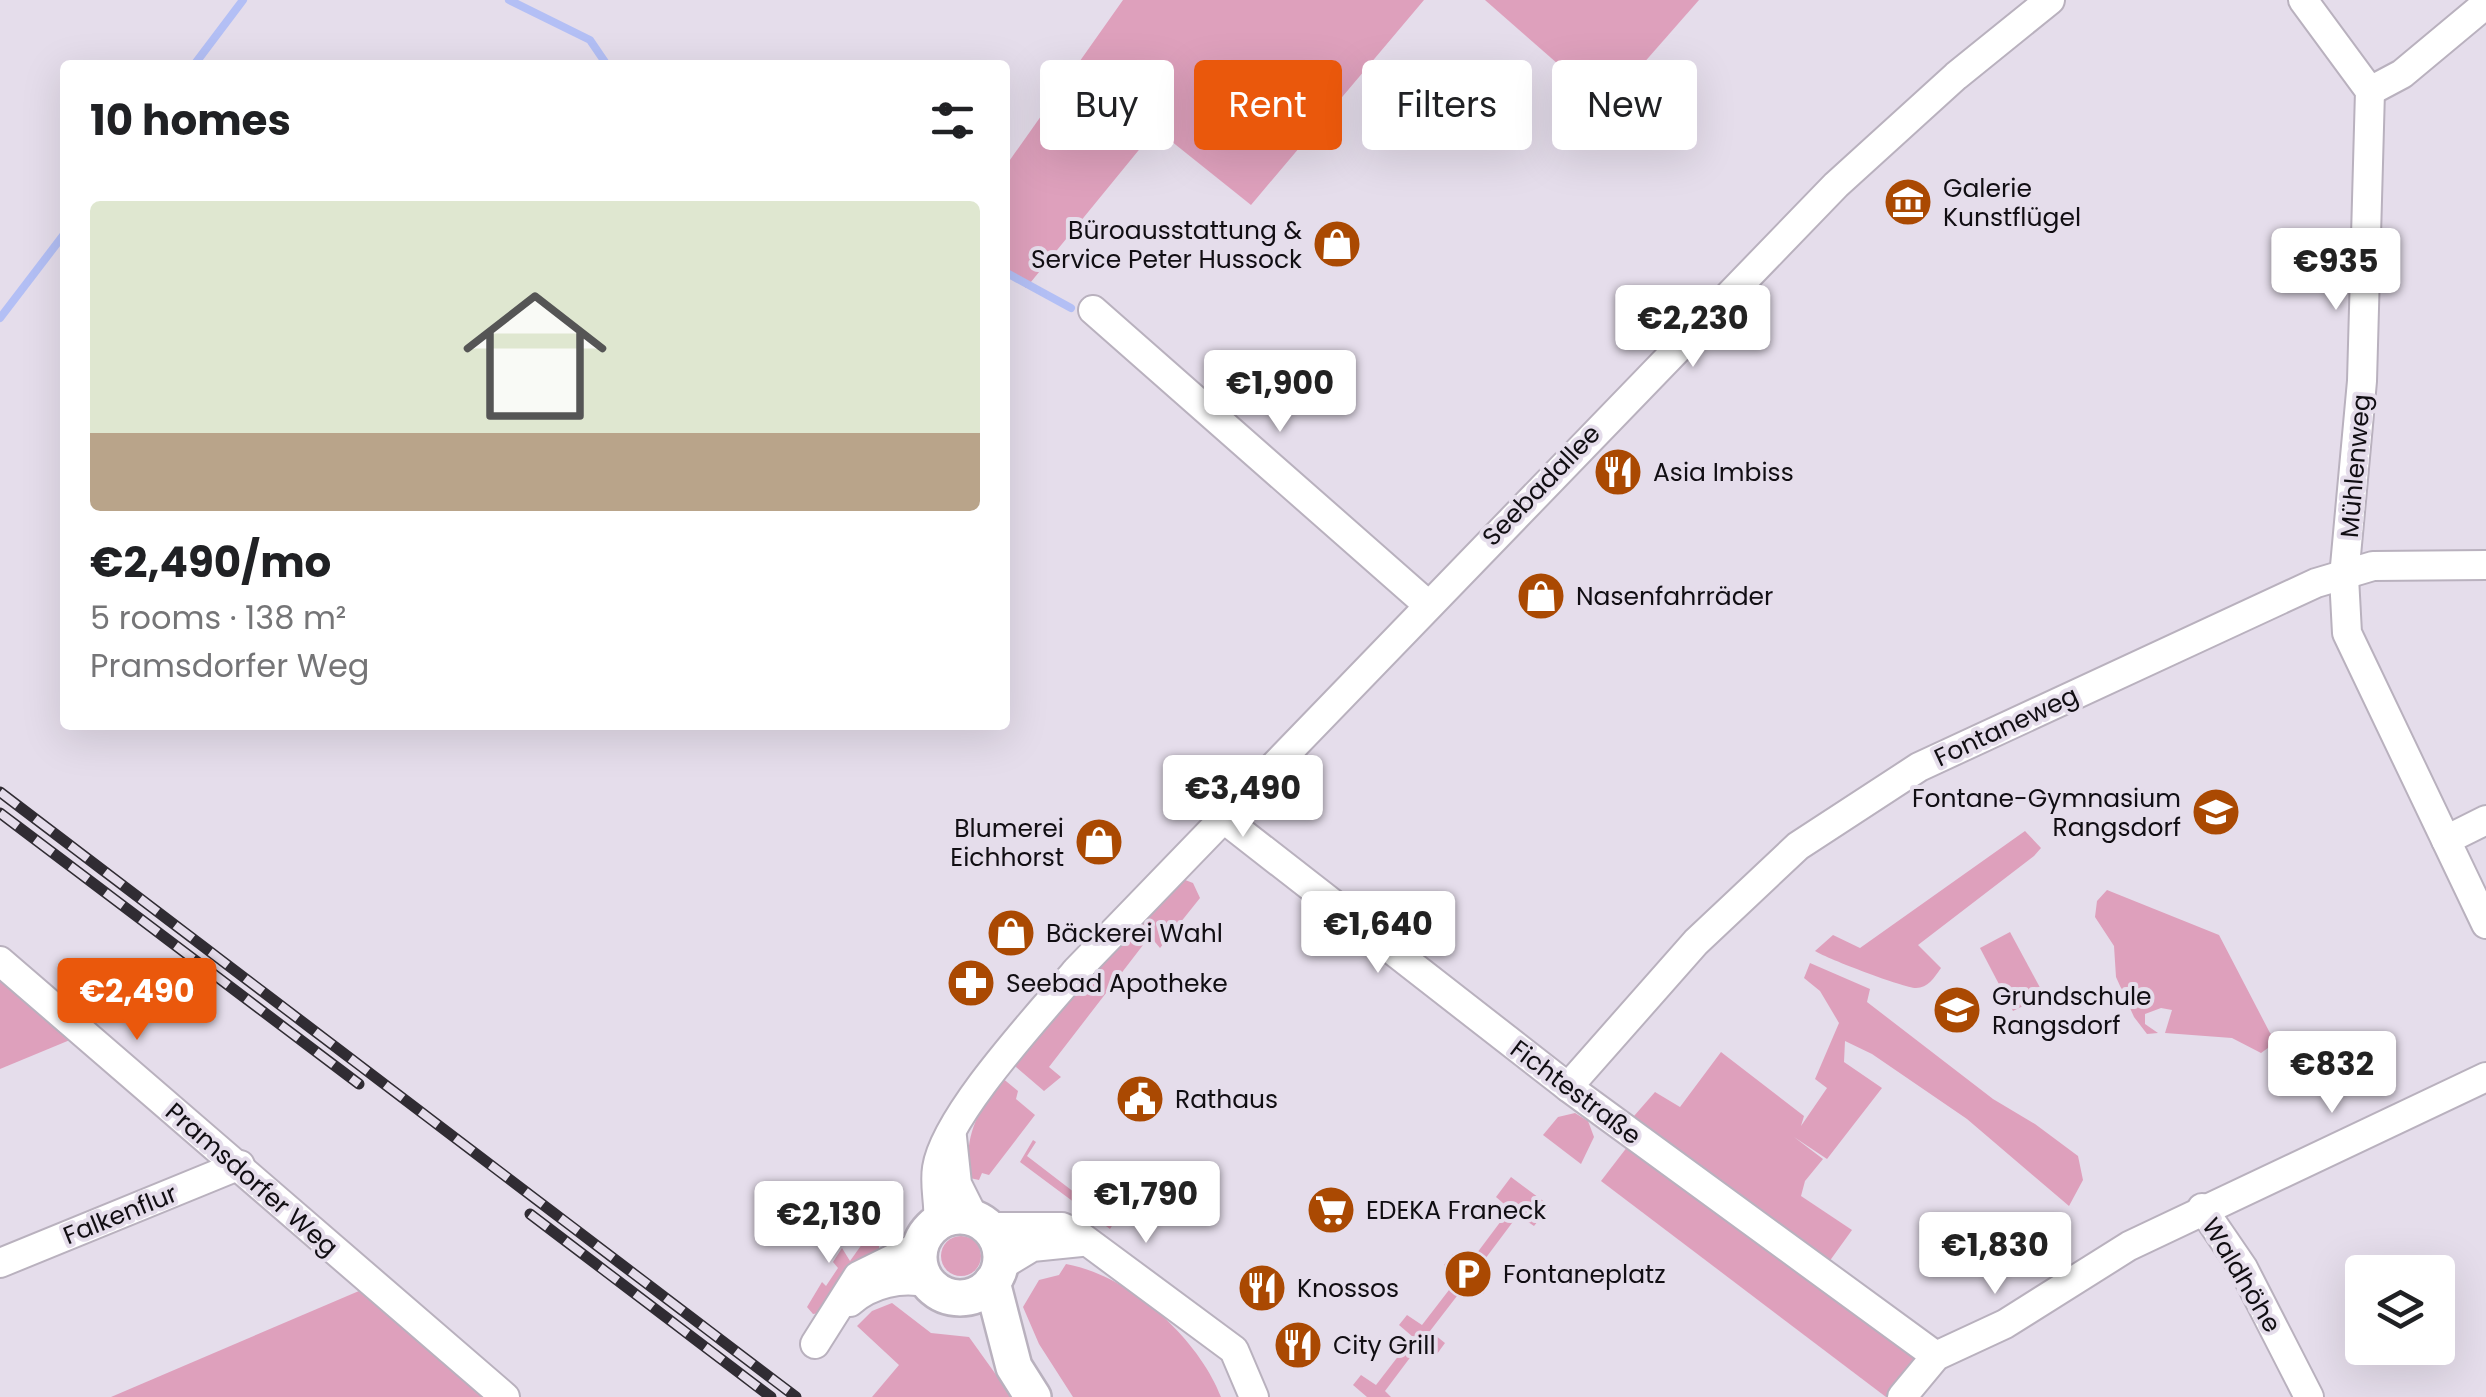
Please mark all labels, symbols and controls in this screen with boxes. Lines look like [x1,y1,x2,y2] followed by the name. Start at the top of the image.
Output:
[1040,60,1174,150] chip: Buy
[1194,60,1342,150] chip: Rent
[1362,60,1532,150] chip: Filters
[1552,60,1697,150] chip: New
[90,91,291,150] text: 10 homes
[925,93,980,148] icon: filters
[1943,171,2081,235] place label: Galerie Kunstflügel
[1882,176,1934,228] museum icon: Galerie Kunstflügel
[1031,213,1303,277] place label: Büroausstattung & Service Peter Hussock
[1311,218,1363,270] shop icon: Büroausstattung & Service Peter Hussock
[2277,228,2395,313] pin: €935
[2293,238,2379,283] text: €935
[445,266,625,446] icon: home
[1612,285,1774,370] pin: €2,230
[1637,295,1749,340] text: €2,230
[1199,350,1361,435] pin: €1,900
[1226,360,1334,405] text: €1,900
[2332,393,2379,539] street label: Mühlenweg
[1474,417,1608,554] street label: Seebadallee
[1592,446,1644,498] restaurant icon: Asia Imbiss
[1653,455,1794,490] place label: Asia Imbiss
[90,533,331,592] text: €2,490/mo
[1515,570,1567,622] shop icon: Nasenfahrräder
[1576,579,1773,614] place label: Nasenfahrräder
[90,595,346,640] text: 5 rooms · 138 m²
[90,643,369,688] text: Pramsdorfer Weg
[1929,678,2084,775] street label: Fontaneweg
[1162,755,1324,840] pin: €3,490
[1185,765,1301,810] text: €3,490
[1912,781,2181,845] place label: Fontane-Gymnasium Rangsdorf
[2190,786,2242,838] school or university icon: Fontane-Gymnasium Rangsdorf
[950,811,1064,875] place label: Blumerei Eichhorst
[1073,816,1125,868] shop icon: Blumerei Eichhorst
[1297,891,1459,976] pin: €1,640
[1323,901,1433,946] text: €1,640
[985,907,1037,959] shop icon: Bäckerei Wahl
[1046,916,1223,951] place label: Bäckerei Wahl
[945,957,997,1009] pharmacy icon: Seebad Apotheke
[56,958,218,1043] pin: €2,490
[1006,966,1228,1001] place label: Seebad Apotheke
[79,968,195,1013] text: €2,490
[1992,979,2152,1043] place label: Grundschule Rangsdorf
[1931,984,1983,1036] school or university icon: Grundschule Rangsdorf
[2273,1031,2391,1116] pin: €832
[1503,1032,1648,1153] street label: Fichtestraße
[2290,1041,2374,1086] text: €832
[1114,1073,1166,1125] public building icon: Rathaus
[1175,1082,1278,1117] place label: Rathaus
[158,1095,346,1264] street label: Pramsdorfer Weg
[1065,1161,1227,1246] pin: €1,790
[1094,1171,1198,1216] text: €1,790
[58,1176,182,1253] street label: Falkenflur
[748,1181,910,1266] pin: €2,130
[1305,1184,1357,1236] supermarket icon: EDEKA Franeck
[776,1191,882,1236] text: €2,130
[1366,1193,1546,1228] place label: EDEKA Franeck
[2194,1211,2289,1339] street label: Waldhöhe
[1914,1212,2076,1297] pin: €1,830
[1941,1222,2049,1267] text: €1,830
[1442,1248,1494,1300] parking icon: Fontaneplatz
[2345,1255,2455,1365] map controls
[2345,1255,2455,1365] button: layers
[1503,1257,1666,1292] place label: Fontaneplatz
[1236,1262,1288,1314] restaurant icon: Knossos
[1297,1271,1399,1306] place label: Knossos
[1272,1319,1324,1371] restaurant icon: City Grill
[1333,1328,1436,1363] place label: City Grill

